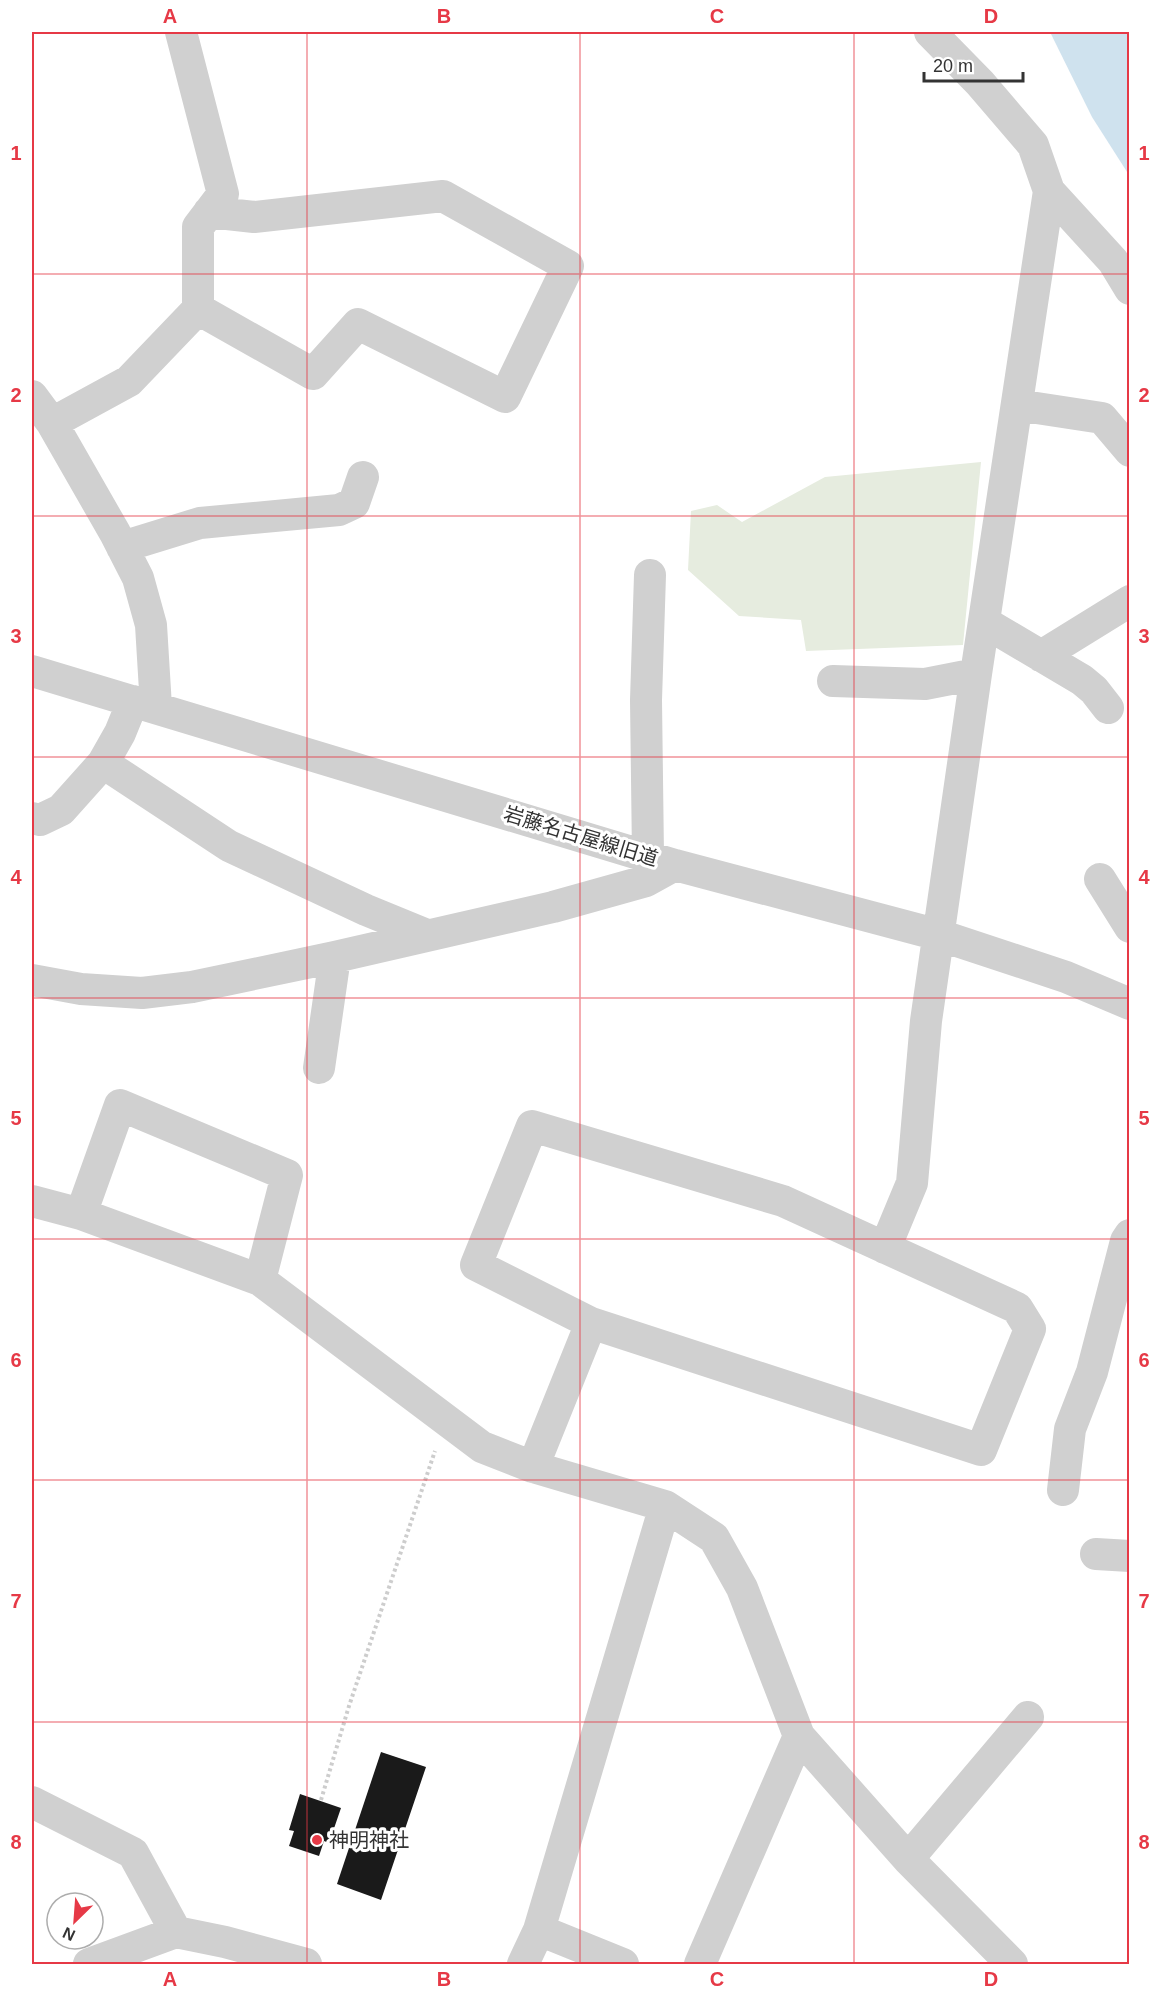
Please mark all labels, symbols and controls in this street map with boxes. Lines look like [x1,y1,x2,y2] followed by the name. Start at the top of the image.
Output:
[163,5,177,27] text: A
[437,5,451,27] text: B
[710,5,724,27] text: C
[984,5,998,27] text: D
[924,45,1023,83] scale bar
[933,56,973,76] text: 20 m
[10,142,22,164] text: 1
[1138,142,1150,164] text: 1
[10,384,22,406] text: 2
[1138,384,1150,406] text: 2
[10,625,22,647] text: 3
[1138,625,1150,647] text: 3
[501,802,661,870] street label: 岩藤名古屋線旧道
[10,866,22,888] text: 4
[1138,866,1150,888] text: 4
[10,1107,22,1129] text: 5
[1138,1107,1150,1129] text: 5
[10,1349,22,1371] text: 6
[1138,1349,1150,1371] text: 6
[10,1590,22,1612] text: 7
[1138,1590,1150,1612] text: 7
[329,1829,409,1851] place label: 神明神社
[10,1831,22,1853] text: 8
[1138,1831,1150,1853] text: 8
[310,1833,324,1847] marker: 神明神社
[45,1891,105,1951] north arrow
[60,1924,78,1944] text: N
[163,1968,177,1990] text: A
[437,1968,451,1990] text: B
[710,1968,724,1990] text: C
[984,1968,998,1990] text: D

